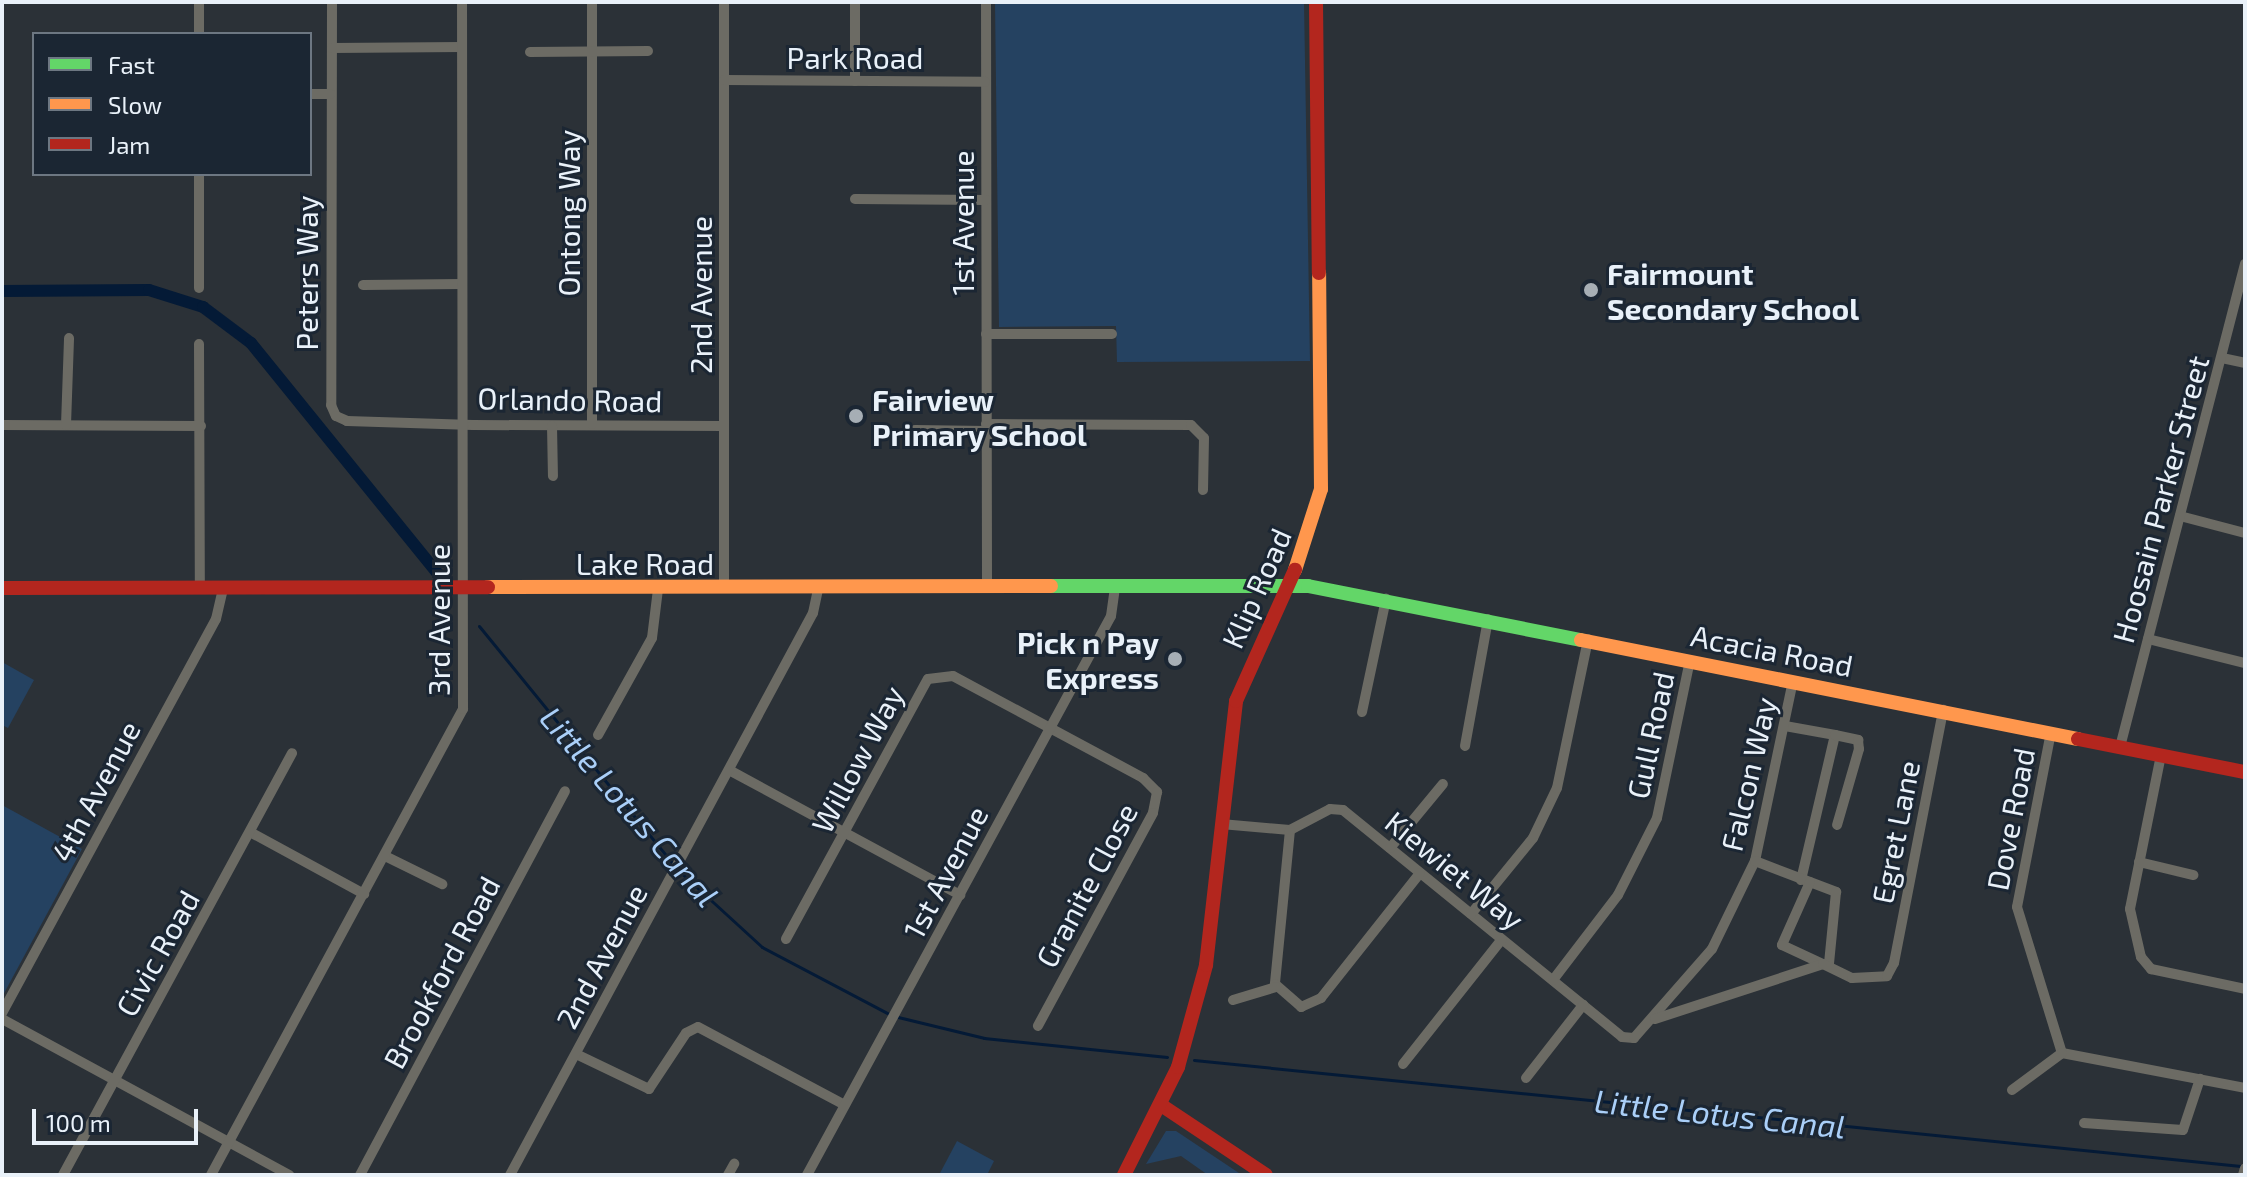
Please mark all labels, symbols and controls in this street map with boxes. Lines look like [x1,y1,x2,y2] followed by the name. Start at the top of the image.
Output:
[32,32,312,176] legend
[786,39,924,75] street label: Park Road
[108,50,155,79] text: Fast
[108,90,162,119] text: Slow
[550,129,586,297] street label: Ontong Way
[108,130,150,159] text: Jam
[944,150,980,296] street label: 1st Avenue
[288,195,324,351] street label: Peters Way
[682,216,718,374] street label: 2nd Avenue
[1607,255,1860,326] place label: Fairmount Secondary School
[1582,281,1600,299] marker: Fairmount Secondary School
[2104,351,2216,647] street label: Hoosain Parker Street
[477,379,663,419] street label: Orlando Road
[872,381,1088,452] place label: Fairview Primary School
[847,407,865,425] marker: Fairview Primary School
[1214,523,1298,653] street label: Klip Road
[420,544,456,696] street label: 3rd Avenue
[576,545,714,581] street label: Lake Road
[1688,617,1856,683] street label: Acacia Road
[1017,624,1159,694] place label: Pick n Pay Express
[1166,650,1184,668] marker: Pick n Pay Express
[1619,668,1681,802] street label: Gull Road
[803,679,911,839] street label: Willow Way
[1713,694,1783,854] street label: Falcon Way
[533,698,727,914] water label: Little Lotus Canal
[43,714,147,868] street label: 4th Avenue
[1979,745,2041,893] street label: Dove Road
[1864,757,1926,907] street label: Egret Lane
[1028,797,1144,973] street label: Granite Close
[895,799,995,945] street label: 1st Avenue
[1378,803,1532,937] street label: Kiewiet Way
[375,870,507,1074] street label: Brookford Road
[548,877,654,1035] street label: 2nd Avenue
[108,884,206,1022] street label: Civic Road
[1593,1081,1847,1145] water label: Little Lotus Canal
[36,1093,202,1143] scale bar
[46,1108,111,1137] text: 100 m

